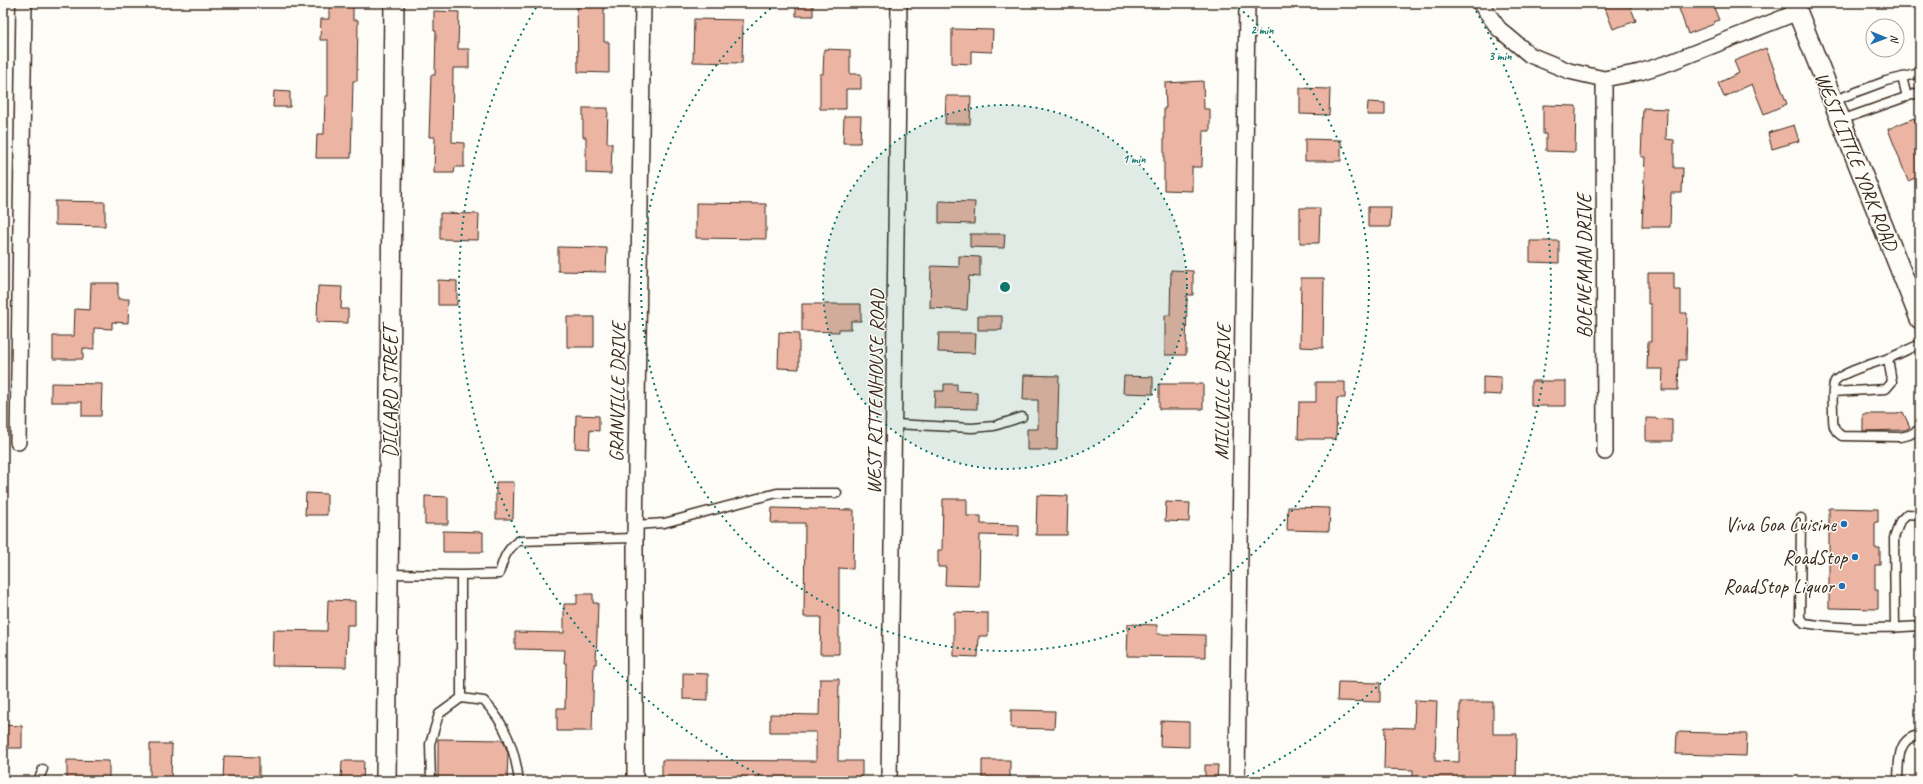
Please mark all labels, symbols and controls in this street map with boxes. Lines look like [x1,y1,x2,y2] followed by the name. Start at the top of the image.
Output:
[1865,18,1905,58] north arrow
[1251,22,1274,38] text: 2 min
[1888,35,1902,44] text: N
[1489,48,1512,64] text: 3 min
[1809,68,1905,256] street label: WEST LITTLE YORK ROAD
[1123,151,1146,167] text: 1 min
[1572,191,1597,338] street label: BOENEMAN DRIVE
[998,280,1012,294] centre of rings
[861,288,890,494] street label: WEST RITTENHOUSE ROAD
[604,319,631,462] street label: GRANVILLE DRIVE
[378,321,403,458] street label: DILLARD STREET
[1209,321,1236,460] street label: MILLVILLE DRIVE
[1725,512,1837,537] place label: Viva Goa Cuisine
[1839,519,1849,529] marker: Viva Goa Cuisine
[1783,545,1848,570] place label: RoadStop
[1850,552,1860,562] marker: RoadStop
[1723,574,1836,599] place label: RoadStop Liquor
[1837,581,1847,591] marker: RoadStop Liquor

